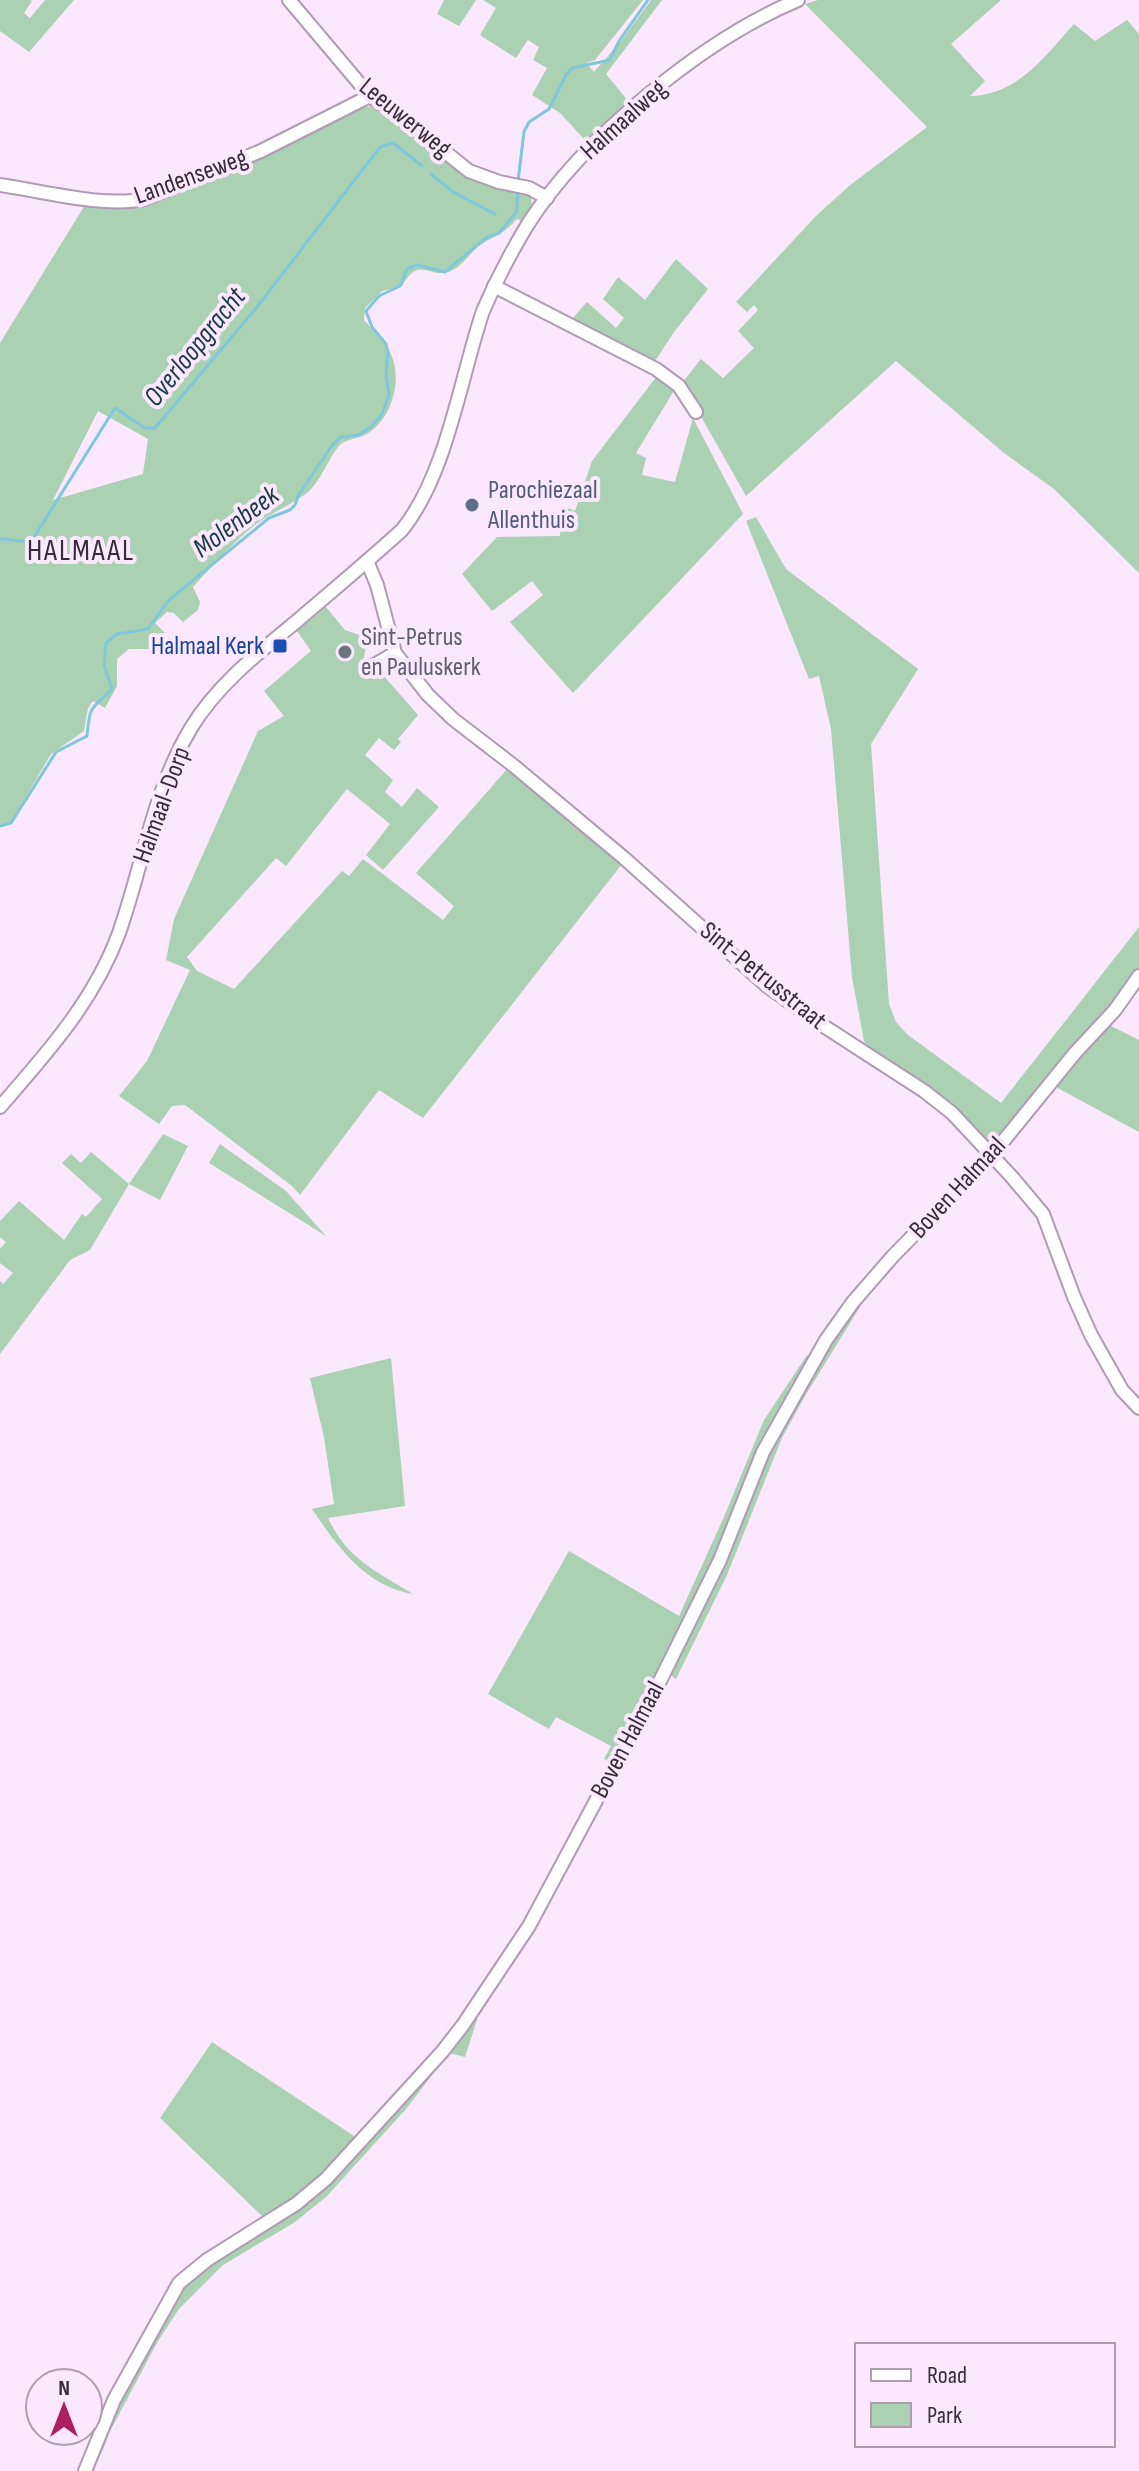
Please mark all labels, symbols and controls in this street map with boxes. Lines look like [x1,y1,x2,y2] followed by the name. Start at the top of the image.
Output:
[353,72,457,164] street label: Leeuwerweg
[575,73,673,167] street label: Halmaalweg
[130,142,252,212] street label: Landenseweg
[137,281,253,413] water label: Overloopgracht
[487,475,598,536] place label: Parochiezaal Allenthuis
[187,478,287,565] water label: Molenbeek
[463,496,481,514] marker: Parochiezaal Allenthuis
[27,533,135,569] district label: HALMAAL
[361,622,481,683] place label: Sint-Petrus en Pauluskerk
[151,631,264,662] place label: Halmaal Kerk
[271,637,289,655] marker: Halmaal Kerk
[336,643,354,661] marker: Sint-Petrus en Pauluskerk
[127,743,197,867] street label: Halmaal-Dorp
[694,916,833,1036] street label: Sint-Petrusstraat
[903,1131,1013,1245] street label: Boven Halmaal
[584,1677,672,1803] street label: Boven Halmaal
[855,2343,1115,2447] legend
[927,2361,967,2390] text: Road
[24,2367,104,2447] north arrow
[58,2375,70,2402] text: N
[927,2401,962,2430] text: Park

